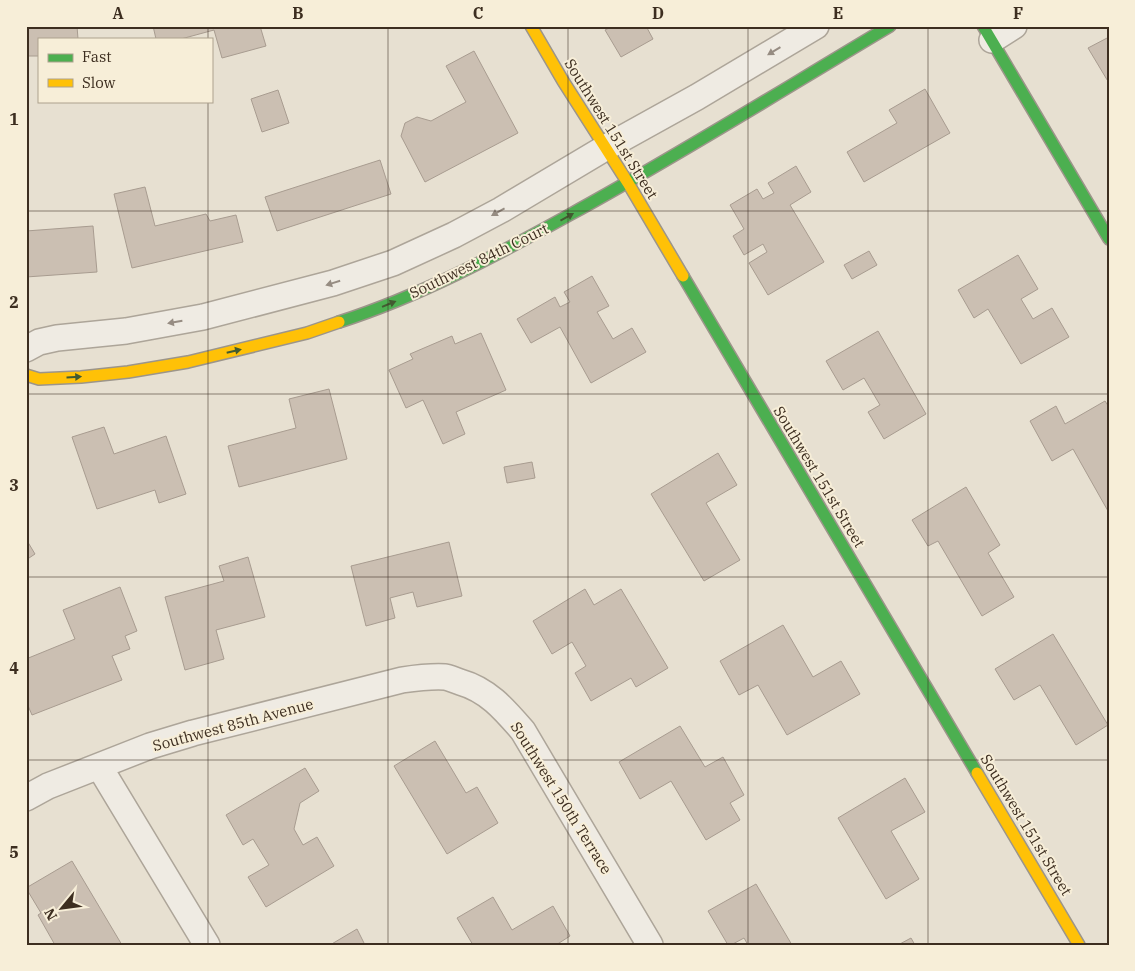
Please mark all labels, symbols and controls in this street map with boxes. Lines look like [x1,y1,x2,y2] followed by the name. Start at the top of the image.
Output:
[112,3,124,23] text: A
[292,3,304,23] text: B
[473,3,483,23] text: C
[652,3,664,23] text: D
[833,3,843,23] text: E
[1013,3,1023,23] text: F
[38,38,212,102] legend
[82,47,112,66] text: Fast
[767,47,782,55] one-way arrow
[561,55,662,202] street label: Southwest 151st Street
[82,73,116,92] text: Slow
[9,109,19,129] text: 1
[490,208,505,216] one-way arrow
[559,213,574,221] one-way arrow
[406,219,551,302] street label: Southwest 84th Court
[325,279,340,287] one-way arrow
[9,292,19,312] text: 2
[382,299,397,307] one-way arrow
[167,319,183,327] one-way arrow
[227,347,242,355] one-way arrow
[67,373,83,381] one-way arrow
[770,403,869,551] street label: Southwest 151st Street
[9,475,19,495] text: 3
[9,658,19,678] text: 4
[150,694,315,755] street label: Southwest 85th Avenue
[507,718,616,877] street label: Southwest 150th Terrace
[977,751,1076,899] street label: Southwest 151st Street
[9,842,19,862] text: 5
[38,884,88,934] north arrow
[40,905,61,924] text: N

